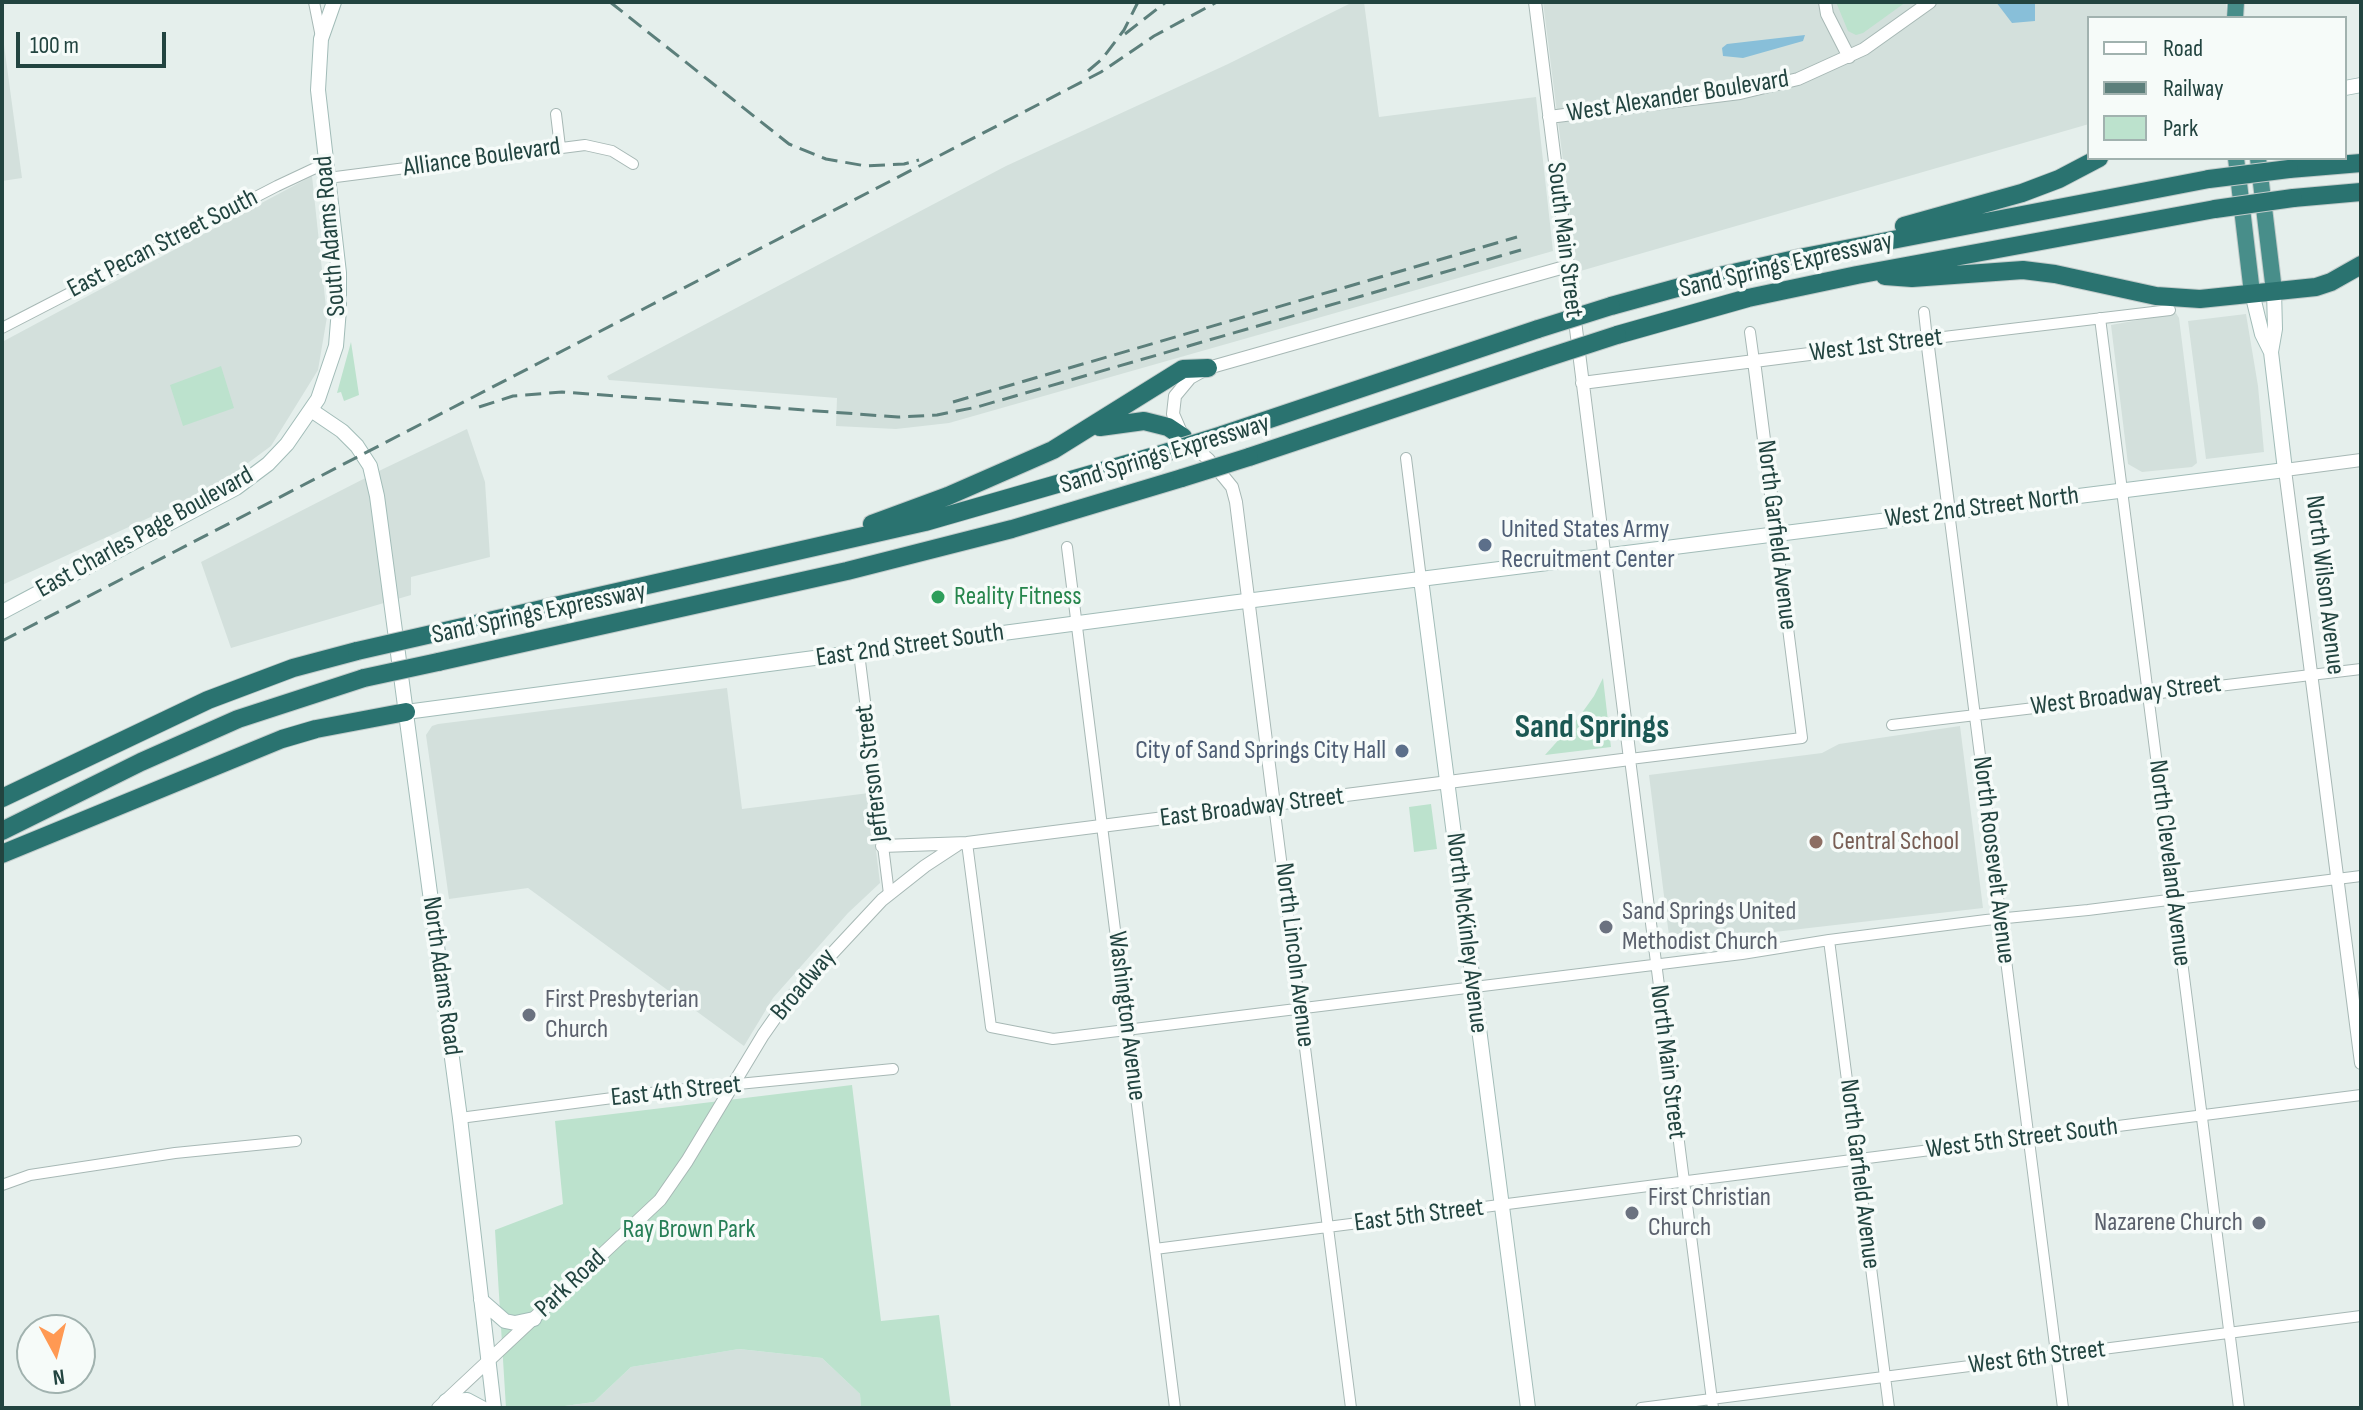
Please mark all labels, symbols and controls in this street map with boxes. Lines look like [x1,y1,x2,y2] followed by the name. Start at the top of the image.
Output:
[20,16,170,66] scale bar
[2087,16,2347,160] legend
[30,31,79,60] text: 100 m
[2163,34,2203,63] text: Road
[1565,64,1791,130] street label: West Alexander Boulevard
[2163,74,2223,103] text: Railway
[2163,114,2198,143] text: Park
[401,132,563,184] street label: Alliance Boulevard
[308,154,354,318] street label: South Adams Road
[1539,160,1589,320] street label: South Main Street
[63,183,263,305] street label: East Pecan Street South
[1676,226,1896,306] street label: Sand Springs Expressway
[1808,322,1944,370] street label: West 1st Street
[1056,408,1274,502] street label: Sand Springs Expressway
[1749,438,1803,632] street label: North Garfield Avenue
[31,460,259,606] street label: East Charles Page Boulevard
[1883,481,2081,535] street label: West 2nd Street North
[2298,493,2350,677] street label: North Wilson Avenue
[1501,514,1675,576] place label: United States Army Recruitment Center
[1476,536,1494,554] marker: United States Army Recruitment Center
[429,576,649,652] street label: Sand Springs Expressway
[954,581,1082,613] place label: Reality Fitness
[929,588,947,606] marker: Reality Fitness
[814,617,1006,675] street label: East 2nd Street South
[2029,669,2223,723] street label: West Broadway Street
[849,703,897,843] street label: Jefferson Street
[1515,708,1669,748] district label: Sand Springs
[1135,735,1386,767] place label: City of Sand Springs City Hall
[1393,742,1411,760] marker: City of Sand Springs City Hall
[1965,755,2021,965] street label: North Roosevelt Avenue
[2141,758,2197,968] street label: North Cleveland Avenue
[1158,781,1346,835] street label: East Broadway Street
[1832,826,1959,858] place label: Central School
[1438,831,1494,1035] street label: North McKinley Avenue
[1807,833,1825,851] marker: Central School
[1267,861,1321,1049] street label: North Lincoln Avenue
[414,895,468,1057] street label: North Adams Road
[1622,896,1796,958] place label: Sand Springs United Methodist Church
[1597,918,1615,936] marker: Sand Springs United Methodist Church
[1100,930,1152,1102] street label: Washington Avenue
[765,943,843,1027] street label: Broadway
[1642,983,1692,1141] street label: North Main Street
[545,984,699,1046] place label: First Presbyterian Church
[520,1006,538,1024] marker: First Presbyterian Church
[609,1070,743,1114] street label: East 4th Street
[1832,1077,1886,1271] street label: North Garfield Avenue
[1924,1112,2120,1166] street label: West 5th Street South
[1648,1182,1771,1244] place label: First Christian Church
[1352,1193,1486,1239] street label: East 5th Street
[1623,1204,1641,1222] marker: First Christian Church
[2094,1207,2243,1239] place label: Nazarene Church
[623,1214,755,1246] park label: Ray Brown Park
[2250,1214,2268,1232] marker: Nazarene Church
[529,1243,613,1325] street label: Park Road
[16,1314,96,1394] north arrow
[1967,1334,2107,1382] street label: West 6th Street
[51,1362,66,1390] text: N

